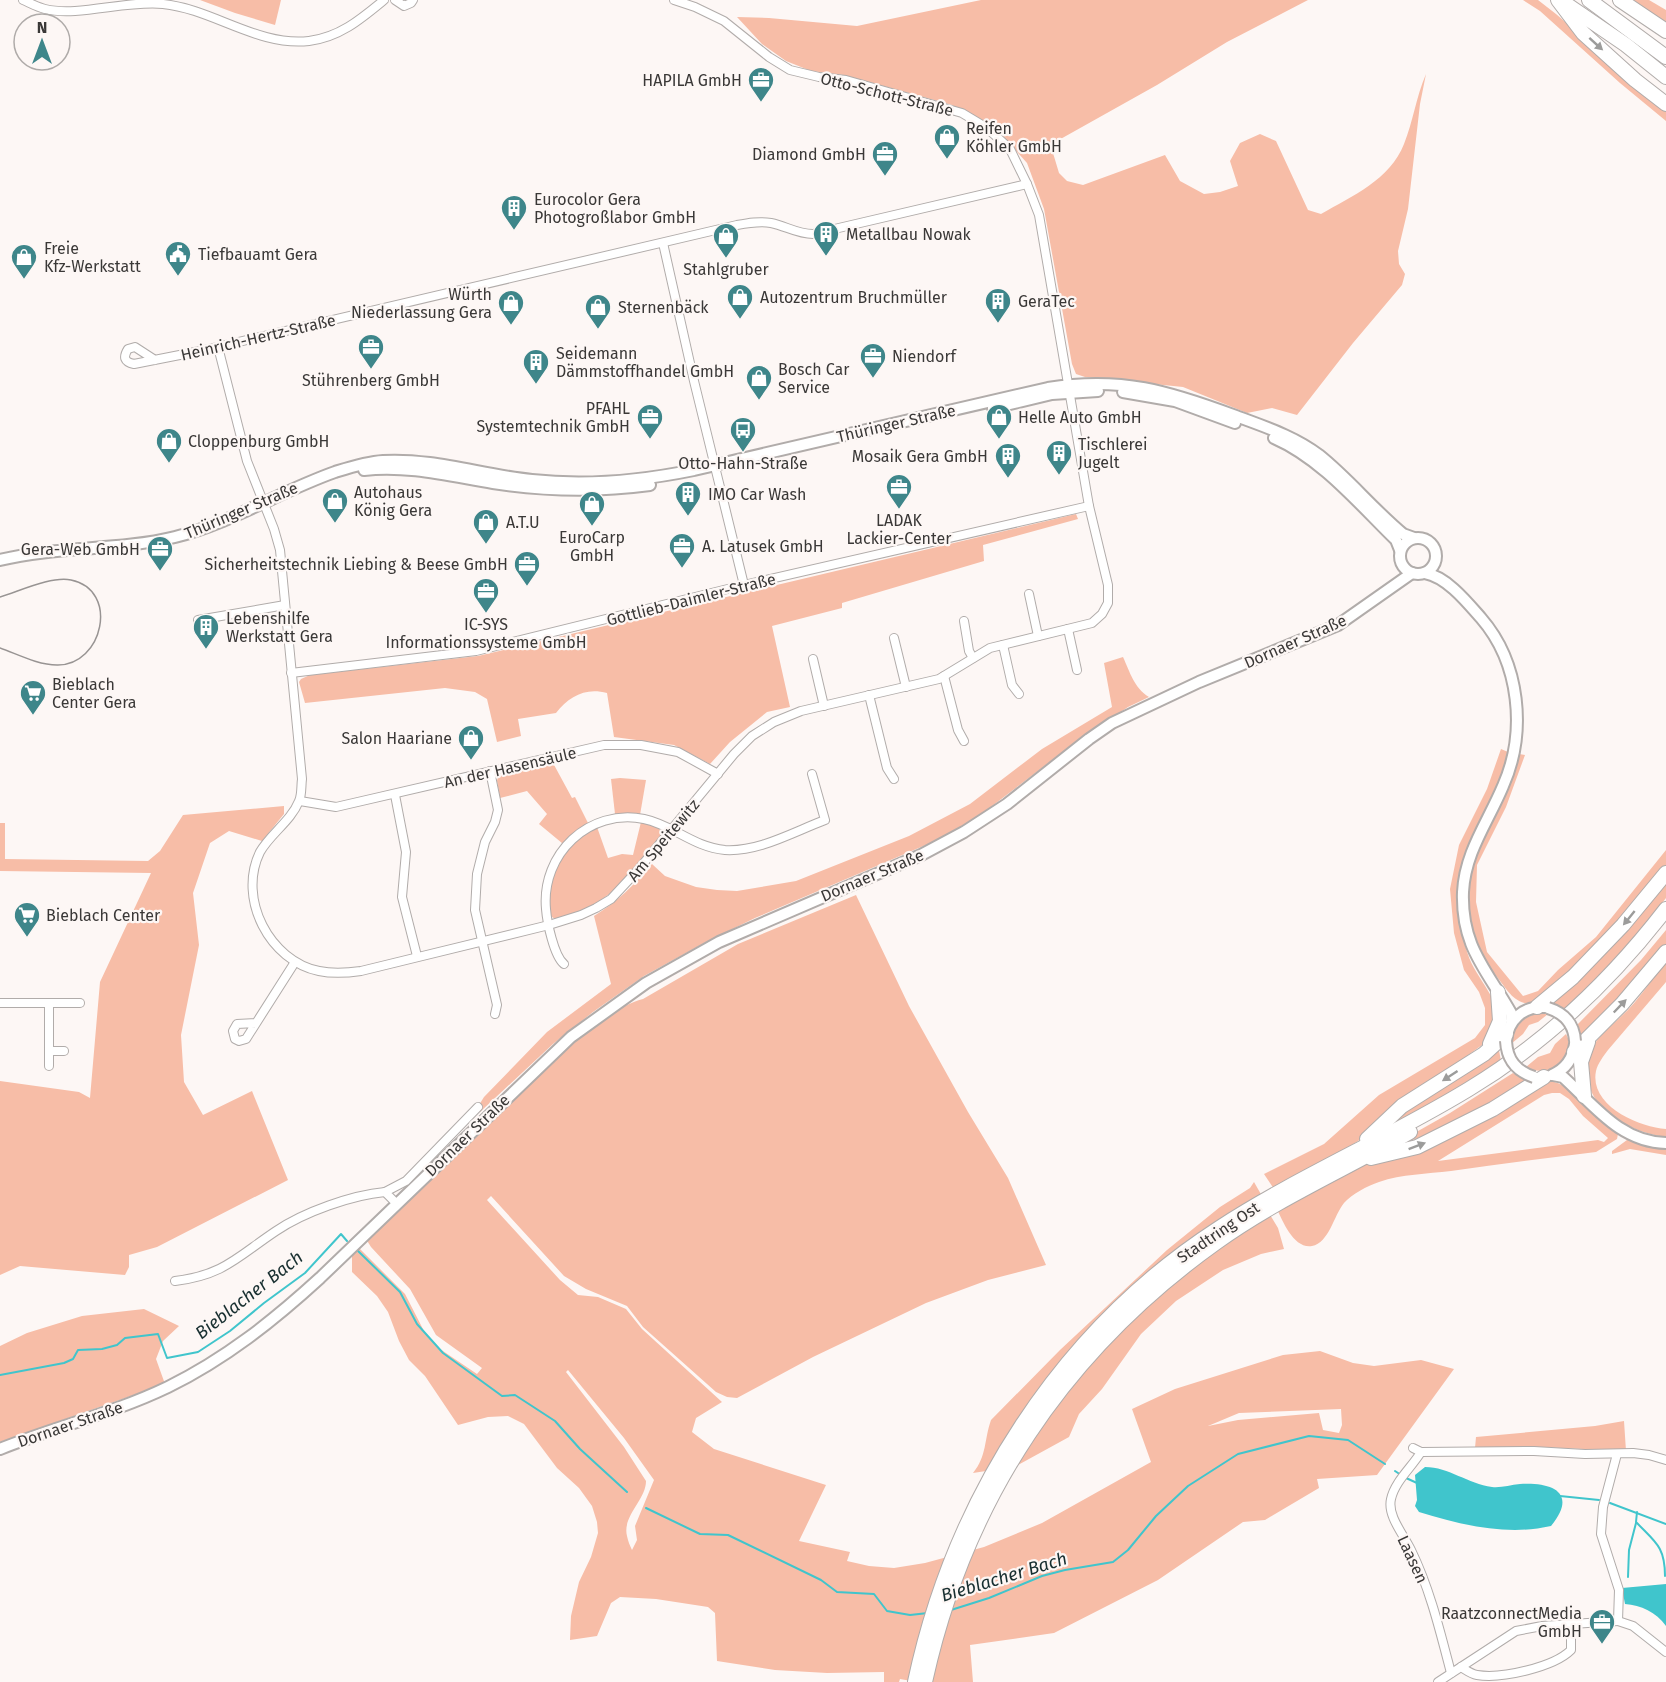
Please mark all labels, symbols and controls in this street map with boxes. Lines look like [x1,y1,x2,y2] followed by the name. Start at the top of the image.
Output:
[12,12,72,72] north arrow
[37,18,47,37] text: N
[1588,37,1603,51] one-way arrow
[746,65,776,103] office icon: HAPILA GmbH
[818,69,955,120] street label: Otto-Schott-Straße
[642,71,742,90] place label: HAPILA GmbH
[966,119,1062,156] place label: Reifen Köhler GmbH
[932,122,962,160] shop icon: Reifen Köhler GmbH
[870,139,900,177] office icon: Diamond GmbH
[752,145,866,164] place label: Diamond GmbH
[534,190,696,227] place label: Eurocolor Gera Photogroßlabor GmbH
[499,193,529,231] building icon: Eurocolor Gera Photogroßlabor GmbH
[811,219,841,257] building icon: Metallbau Nowak
[711,221,741,259] shop icon: Stahlgruber
[846,225,972,244] place label: Metallbau Nowak
[44,239,141,276] place label: Freie Kfz-Werkstatt
[163,239,193,277] public building icon: Tiefbauamt Gera
[9,242,39,280] shop icon: Freie Kfz-Werkstatt
[198,245,318,264] place label: Tiefbauamt Gera
[683,260,769,279] place label: Stahlgruber
[725,282,755,320] shop icon: Autozentrum Bruchmüller
[351,285,492,322] place label: Würth Niederlassung Gera
[983,286,1013,324] building icon: GeraTec
[496,288,526,326] shop icon: Würth Niederlassung Gera
[760,288,948,307] place label: Autozentrum Bruchmüller
[583,292,613,330] shop icon: Sternenbäck
[1018,292,1075,311] place label: GeraTec
[618,298,709,317] place label: Sternenbäck
[179,310,337,365] street label: Heinrich-Hertz-Straße
[356,332,386,370] office icon: Stührenberg GmbH
[858,341,888,379] office icon: Niendorf
[556,344,734,381] place label: Seidemann Dämmstoffhandel GmbH
[521,347,551,385] building icon: Seidemann Dämmstoffhandel GmbH
[892,347,958,366] place label: Niendorf
[778,360,850,397] place label: Bosch Car Service
[744,363,774,401] shop icon: Bosch Car Service
[302,371,440,390] place label: Stührenberg GmbH
[476,399,630,436] place label: PFAHL Systemtechnik GmbH
[835,401,957,446] street label: Thüringer Straße
[635,402,665,440] office icon: PFAHL Systemtechnik GmbH
[984,402,1014,440] shop icon: Helle Auto GmbH
[1018,408,1142,427] place label: Helle Auto GmbH
[728,415,758,453] bus stop icon: Otto-Hahn-Straße
[154,426,184,464] shop icon: Cloppenburg GmbH
[188,432,329,451] place label: Cloppenburg GmbH
[1078,435,1148,472] place label: Tischlerei Jugelt
[1044,438,1074,476] building icon: Tischlerei Jugelt
[993,441,1023,479] building icon: Mosaik Gera GmbH
[852,447,988,466] place label: Mosaik Gera GmbH
[678,454,808,473] place label: Otto-Hahn-Straße
[884,472,914,510] office icon: LADAK Lackier-Center
[182,478,301,543] street label: Thüringer Straße
[673,479,703,517] building icon: IMO Car Wash
[354,483,432,520] place label: Autohaus König Gera
[708,485,806,504] place label: IMO Car Wash
[320,486,350,524] shop icon: Autohaus König Gera
[577,489,607,527] shop icon: EuroCarp GmbH
[471,507,501,545] shop icon: A.T.U
[847,511,952,548] place label: LADAK Lackier-Center
[506,513,540,532] place label: A.T.U
[559,528,625,565] place label: EuroCarp GmbH
[667,531,697,569] office icon: A. Latusek GmbH
[145,534,175,572] office icon: Gera-Web GmbH
[702,537,824,556] place label: A. Latusek GmbH
[21,540,140,559] place label: Gera-Web GmbH
[512,549,542,587] office icon: Sicherheitstechnik Liebing & Beese GmbH
[205,555,508,574] place label: Sicherheitstechnik Liebing & Beese GmbH
[605,569,778,630] street label: Gottlieb-Daimler-Straße
[471,576,501,614] office icon: IC-SYS Informationssysteme GmbH
[226,609,333,646] place label: Lebenshilfe Werkstatt Gera
[1241,610,1349,673] street label: Dornaer Straße
[191,612,221,650] building icon: Lebenshilfe Werkstatt Gera
[385,615,587,652] place label: IC-SYS Informationssysteme GmbH
[52,675,137,712] place label: Bieblach Center Gera
[18,678,48,716] supermarket icon: Bieblach Center Gera
[456,723,486,761] shop icon: Salon Haariane
[341,729,452,748] place label: Salon Haariane
[442,743,578,792] street label: An der Hasensäule
[623,795,703,885] street label: Am Speitewitz
[818,845,927,906] street label: Dornaer Straße
[12,900,42,938] supermarket icon: Bieblach Center
[46,906,161,925] place label: Bieblach Center
[1623,910,1636,925] one-way arrow
[1613,999,1627,1014] one-way arrow
[1442,1070,1458,1082] one-way arrow
[421,1090,514,1180] street label: Dornaer Straße
[1408,1141,1426,1151] one-way arrow
[1173,1198,1263,1267] street label: Stadtring Ost
[191,1246,307,1344] water label: Bieblacher Bach
[15,1398,125,1451] street label: Dornaer Straße
[1393,1532,1432,1586] street label: Laasen
[938,1547,1070,1607] water label: Bieblacher Bach
[1441,1604,1582,1641] place label: RaatzconnectMedia GmbH
[1587,1607,1617,1645] office icon: RaatzconnectMedia GmbH

